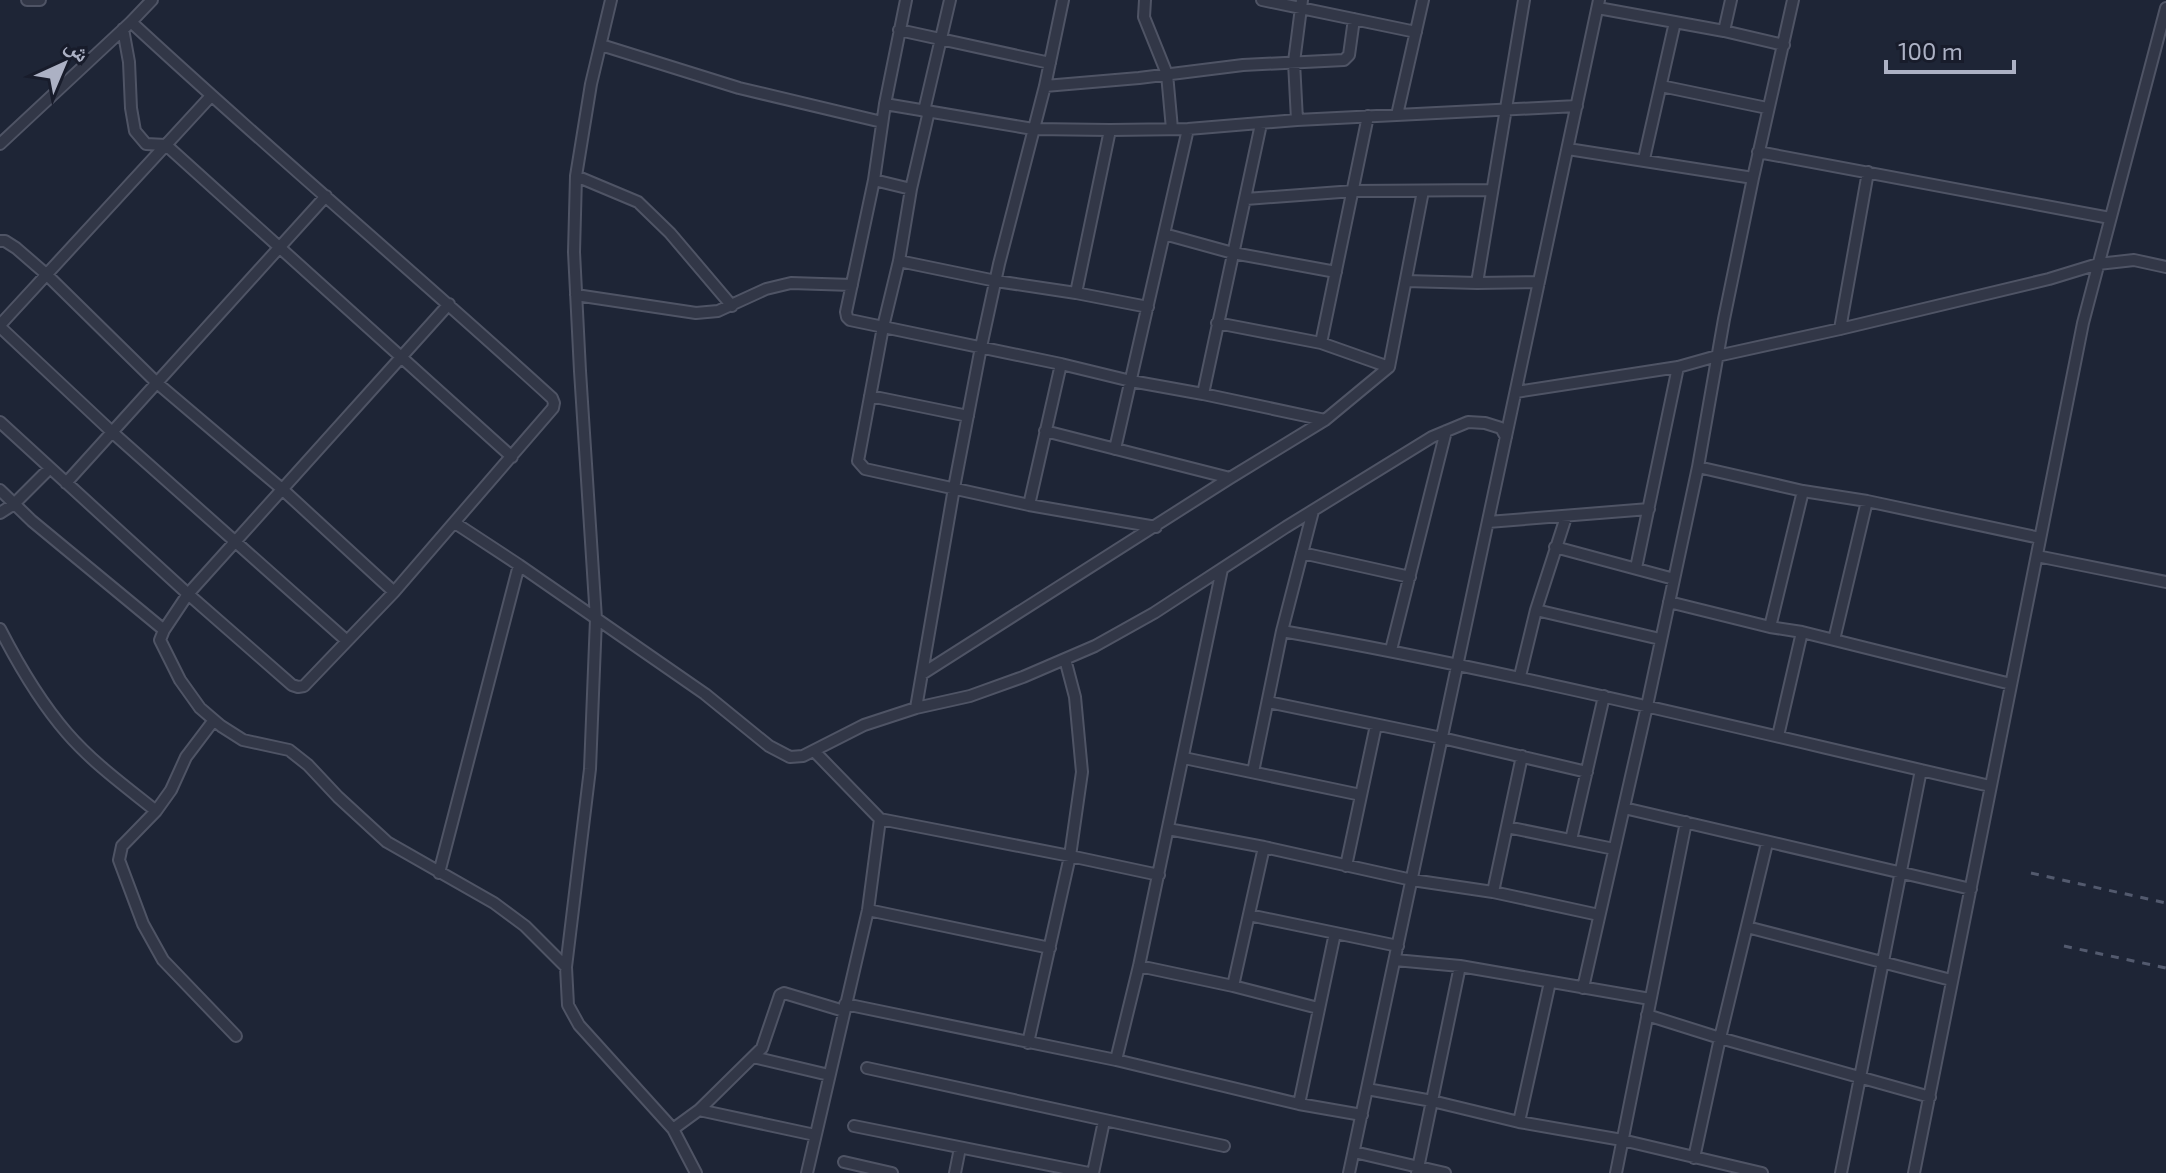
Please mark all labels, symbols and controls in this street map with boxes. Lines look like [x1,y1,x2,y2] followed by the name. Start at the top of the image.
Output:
[24,24,104,104] north arrow
[1886,24,2014,74] scale bar
[60,31,96,68] text: ش
[1898,36,1963,65] text: 100 m

